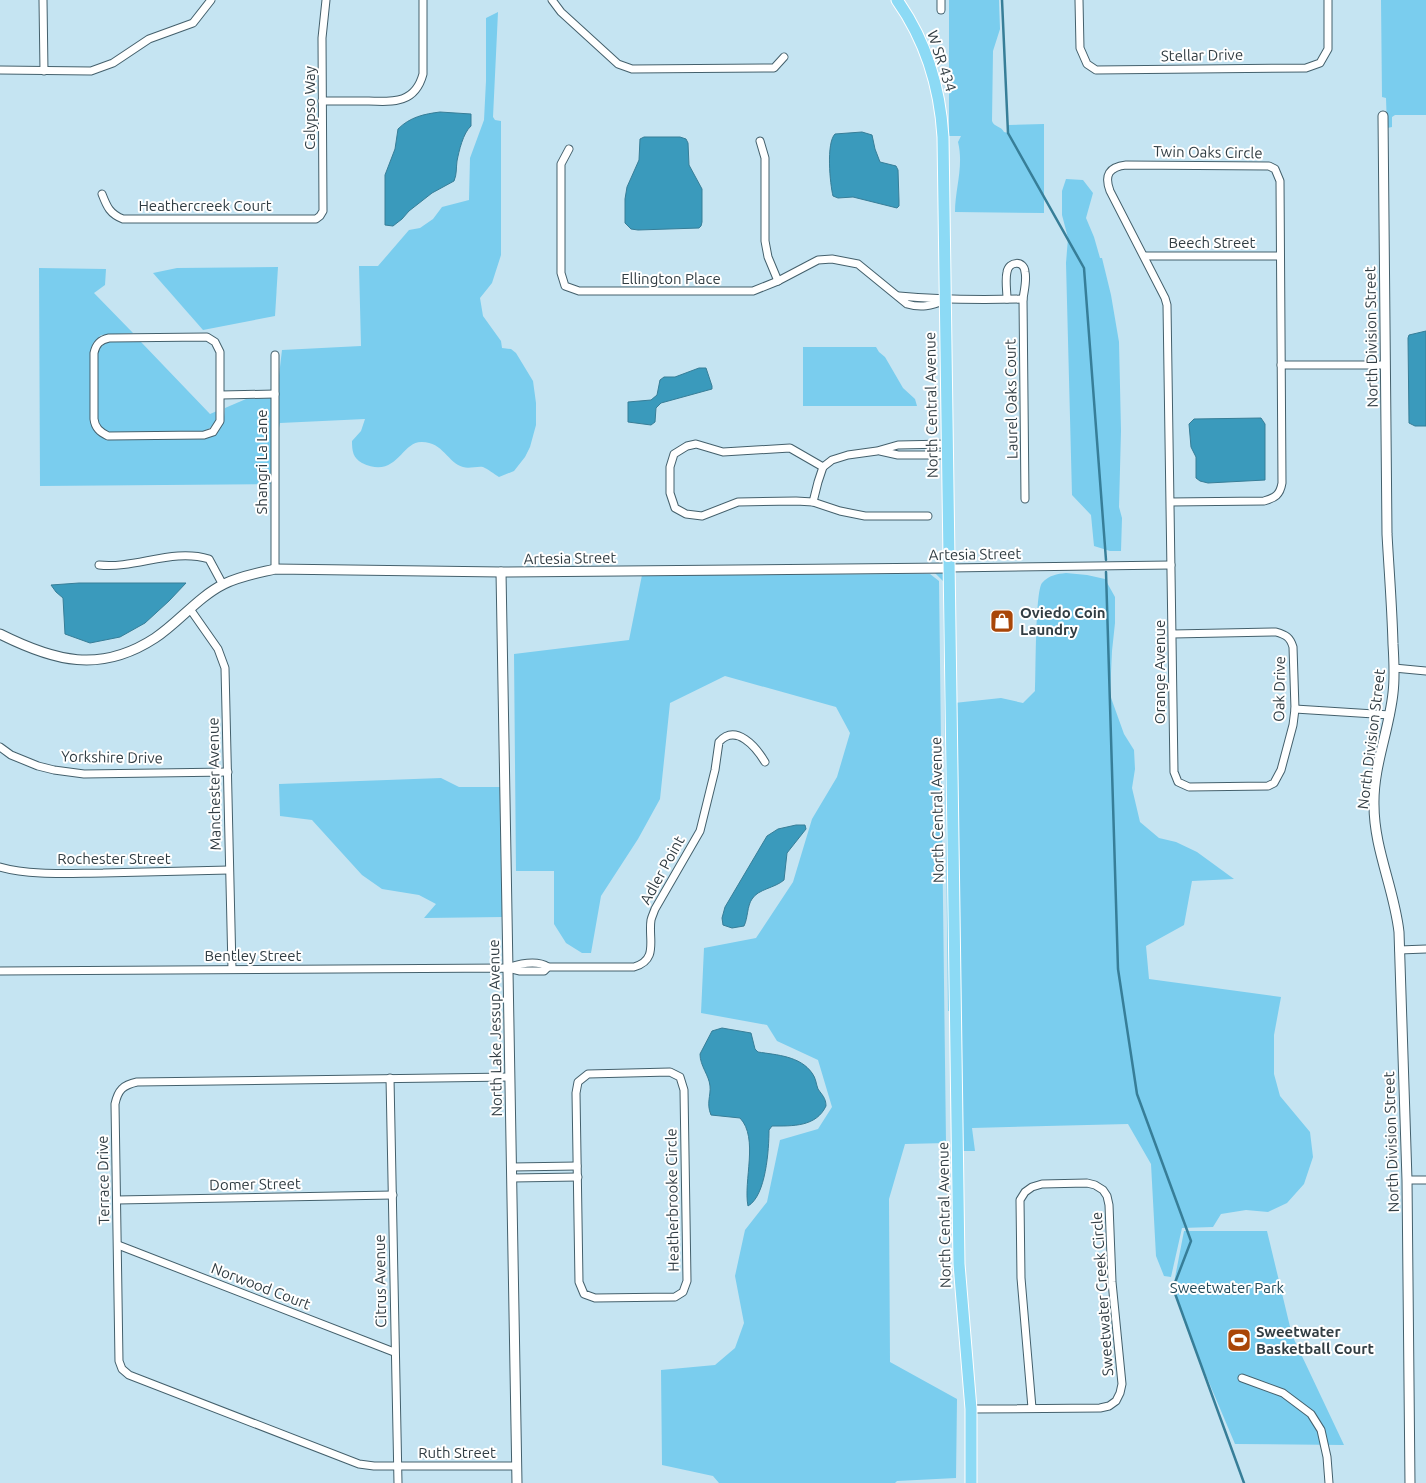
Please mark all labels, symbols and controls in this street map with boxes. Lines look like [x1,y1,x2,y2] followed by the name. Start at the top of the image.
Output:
[924,28,960,94] street label: W SR 434
[1161,46,1243,64] street label: Stellar Drive
[301,66,318,150] street label: Calypso Way
[1153,143,1263,161] street label: Twin Oaks Circle
[138,197,272,214] street label: Heathercreek Court
[1169,234,1256,251] street label: Beech Street
[1361,266,1381,408] street label: North Division Street
[621,270,721,287] street label: Ellington Place
[921,332,941,478] street label: North Central Avenue
[1001,339,1021,459] street label: Laurel Oaks Court
[253,409,270,515] street label: Shangri La Lane
[928,545,1022,563] street label: Artesia Street
[523,549,617,567] street label: Artesia Street
[1020,604,1106,638] place label: Oviedo Coin Laundry
[989,608,1015,634] shop icon: Oviedo Coin Laundry
[1151,620,1168,724] street label: Orange Avenue
[1270,656,1288,722] street label: Oak Drive
[1354,668,1388,810] street label: North Division Street
[204,717,224,851] street label: Manchester Avenue
[927,737,947,883] street label: North Central Avenue
[61,748,163,766] street label: Yorkshire Drive
[636,833,688,907] street label: Adler Point
[57,850,171,867] street label: Rochester Street
[485,939,505,1117] street label: North Lake Jessup Avenue
[204,947,302,964] street label: Bentley Street
[1380,1071,1402,1213] street label: North Division Street
[662,1128,682,1272] street label: Heatherbrooke Circle
[94,1135,112,1225] street label: Terrace Drive
[934,1142,954,1288] street label: North Central Avenue
[209,1175,301,1193] street label: Domer Street
[1088,1211,1116,1377] street label: Sweetwater Creek Circle
[371,1234,389,1328] street label: Citrus Avenue
[209,1259,313,1313] street label: Norwood Court
[1170,1279,1285,1296] park label: Sweetwater Park
[1256,1323,1374,1357] place label: Sweetwater Basketball Court
[1226,1327,1252,1353] sports icon: Sweetwater Basketball Court
[418,1444,496,1461] street label: Ruth Street

